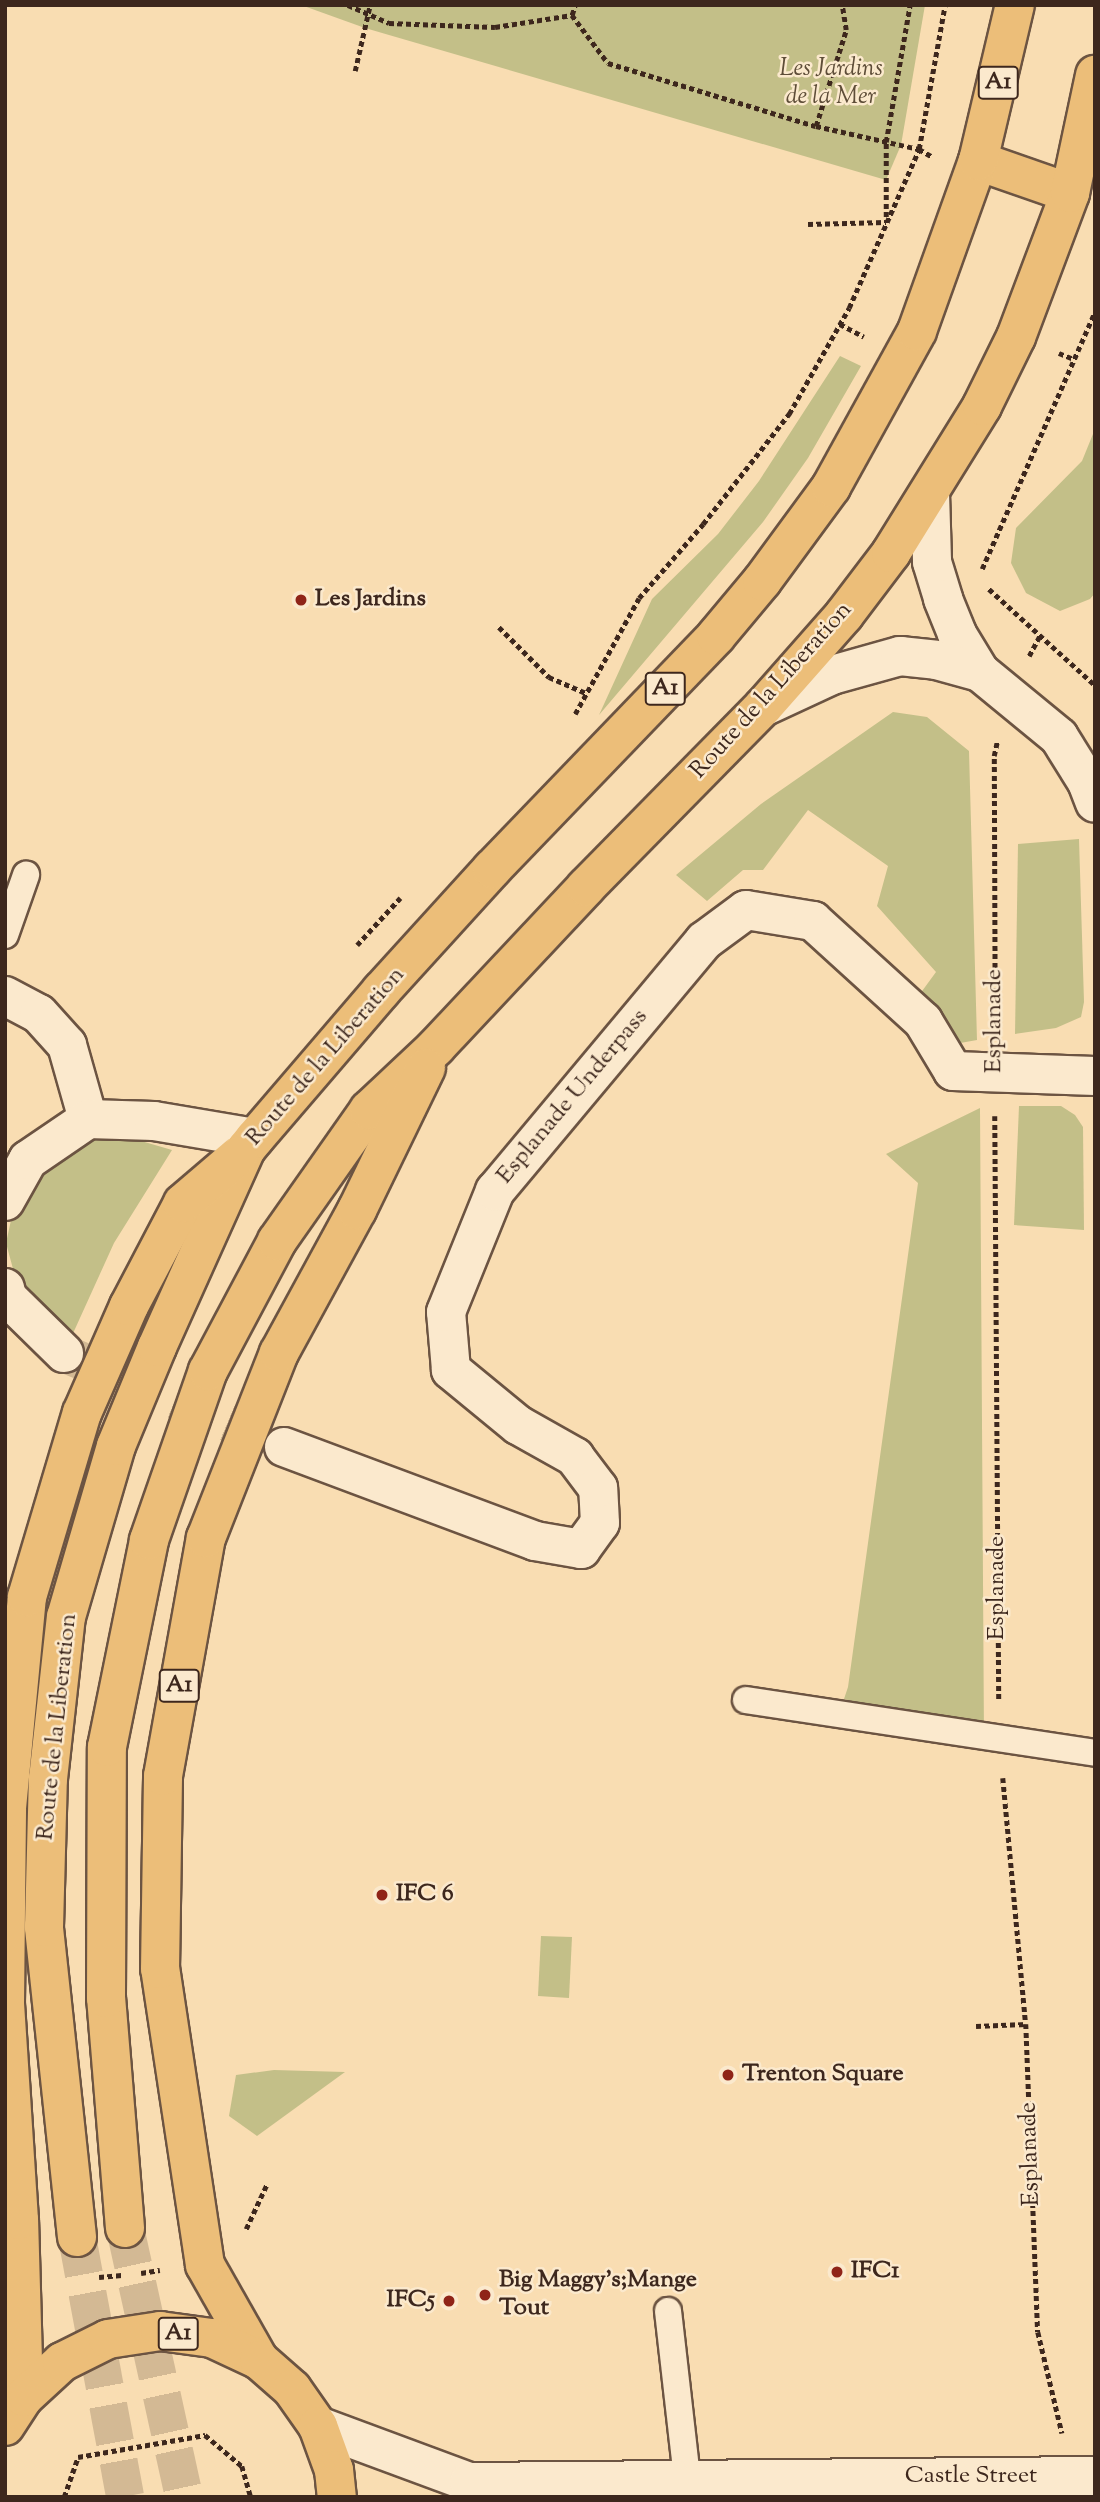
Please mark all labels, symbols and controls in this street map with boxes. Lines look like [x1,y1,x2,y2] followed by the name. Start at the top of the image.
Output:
[779,56,883,112] park label: Les Jardins de la Mer
[977,64,1019,102] road number: A1
[315,586,426,614] place label: Les Jardins
[293,592,309,608] marker: Les Jardins
[685,597,859,785] street label: Route de la Liberation
[644,670,686,708] road number: A1
[240,962,412,1152] street label: Route de la Liberation
[981,969,1009,1073] street label: Esplanade
[491,1004,655,1190] street label: Esplanade Underpass
[984,1536,1012,1640] street label: Esplanade
[32,1612,84,1842] street label: Route de la Liberation
[158,1666,200,1706] road number: A1
[396,1881,454,1909] place label: IFC 6
[374,1887,390,1903] marker: IFC 6
[742,2061,904,2089] place label: Trenton Square
[720,2067,736,2083] marker: Trenton Square
[1015,2101,1047,2207] street label: Esplanade
[851,2258,899,2286] place label: IFC1
[829,2264,845,2280] marker: IFC1
[499,2267,697,2323] place label: Big Maggy's;Mange Tout
[387,2287,435,2315] place label: IFC5
[477,2287,493,2303] marker: Big Maggy's;Mange Tout
[441,2293,457,2309] marker: IFC5
[157,2314,199,2354] road number: A1
[905,2463,1037,2491] street label: Castle Street

